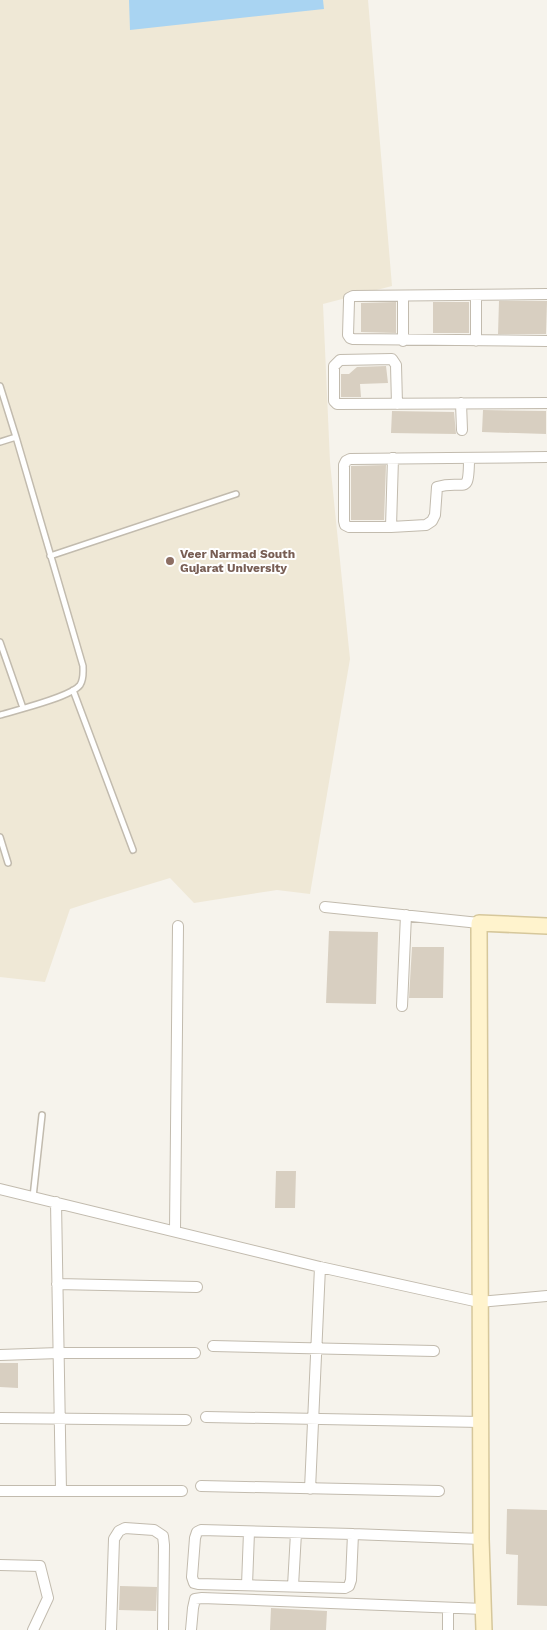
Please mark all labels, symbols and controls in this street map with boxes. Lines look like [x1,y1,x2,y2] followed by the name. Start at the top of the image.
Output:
[180,547,295,575] place label: Veer Narmad South Gujarat University
[164,555,176,567] marker: Veer Narmad South Gujarat University

